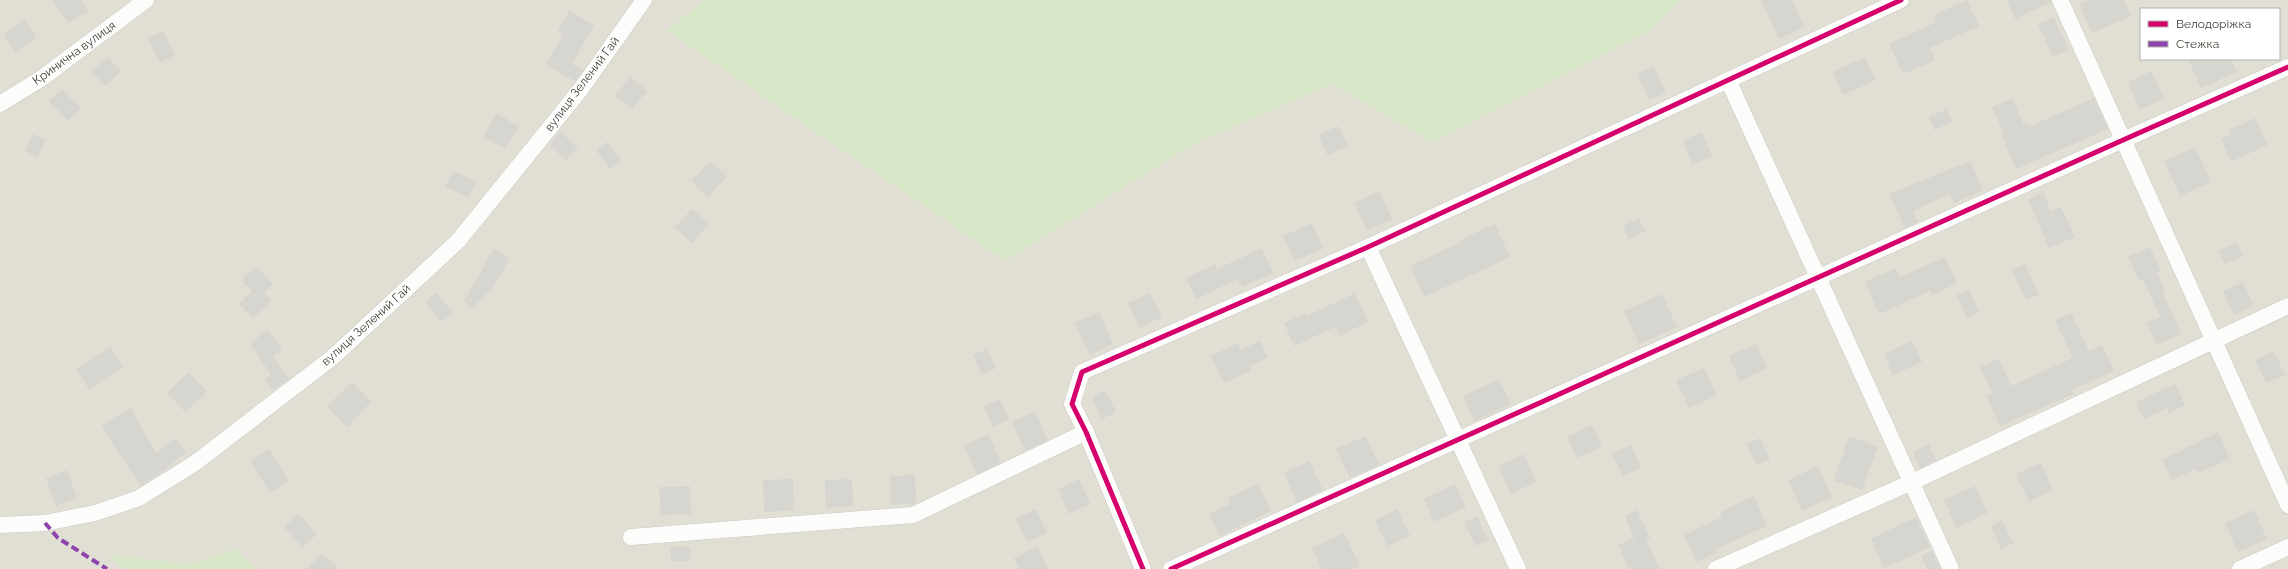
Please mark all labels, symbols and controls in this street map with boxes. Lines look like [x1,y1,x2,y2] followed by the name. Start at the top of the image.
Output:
[2140,8,2280,60] legend
[2176,17,2251,31] text: Велодоріжка
[30,18,118,88] street label: Кринична вулиця
[542,34,622,134] street label: вулиця Зелений Гай
[2176,37,2219,51] text: Стежка
[319,281,413,369] street label: вулиця Зелений Гай

